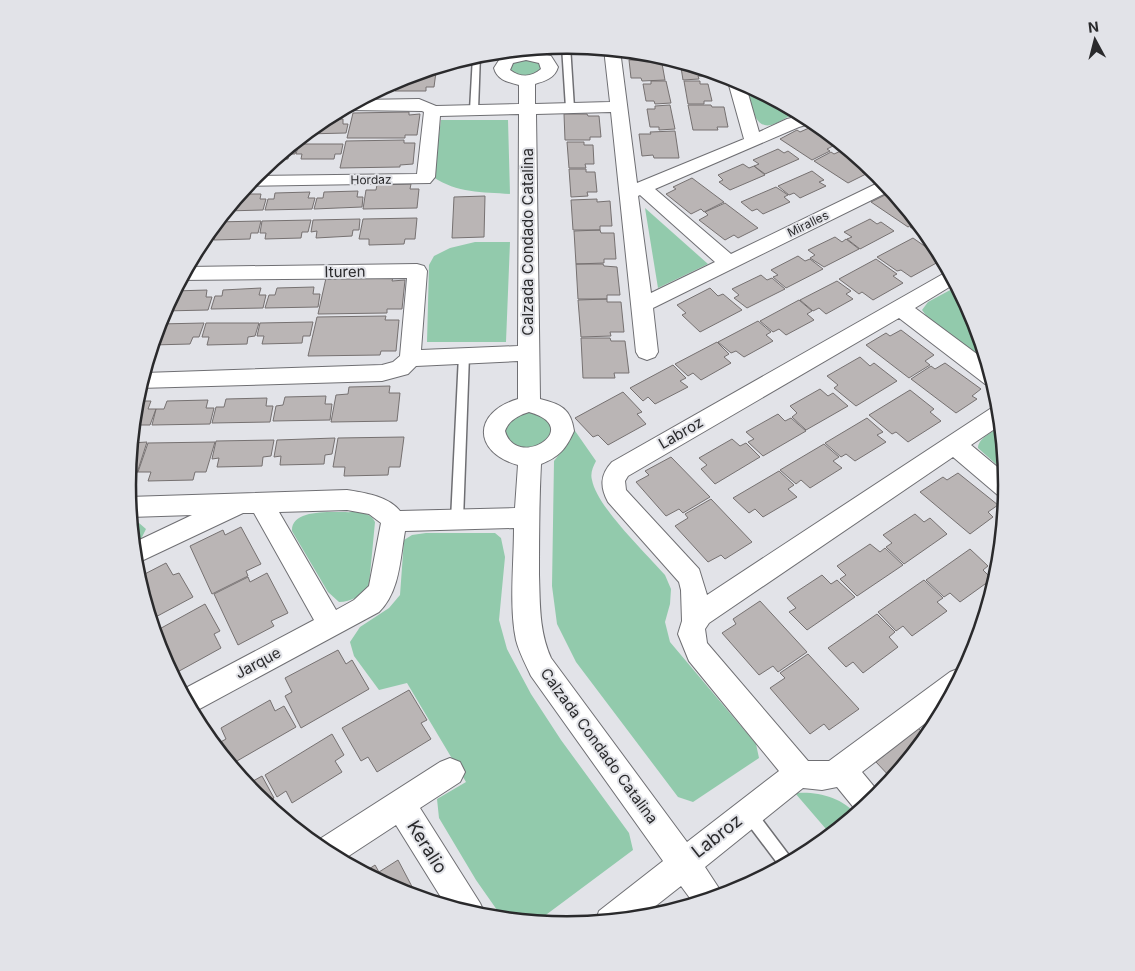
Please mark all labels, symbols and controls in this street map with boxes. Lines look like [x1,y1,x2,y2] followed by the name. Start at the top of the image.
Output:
[1070,15,1120,65] north arrow
[1087,18,1100,36] text: N
[518,148,537,336] street label: Calzada Condado Catalina
[350,172,392,187] street label: Hordaz
[785,207,831,240] street label: Miralles
[324,262,366,281] street label: Ituren
[655,412,707,453] street label: Labroz
[232,643,284,682] street label: Jarque
[537,664,662,827] street label: Calzada Condado Catalina
[687,809,746,862] street label: Labroz
[403,816,452,877] street label: Keralio

